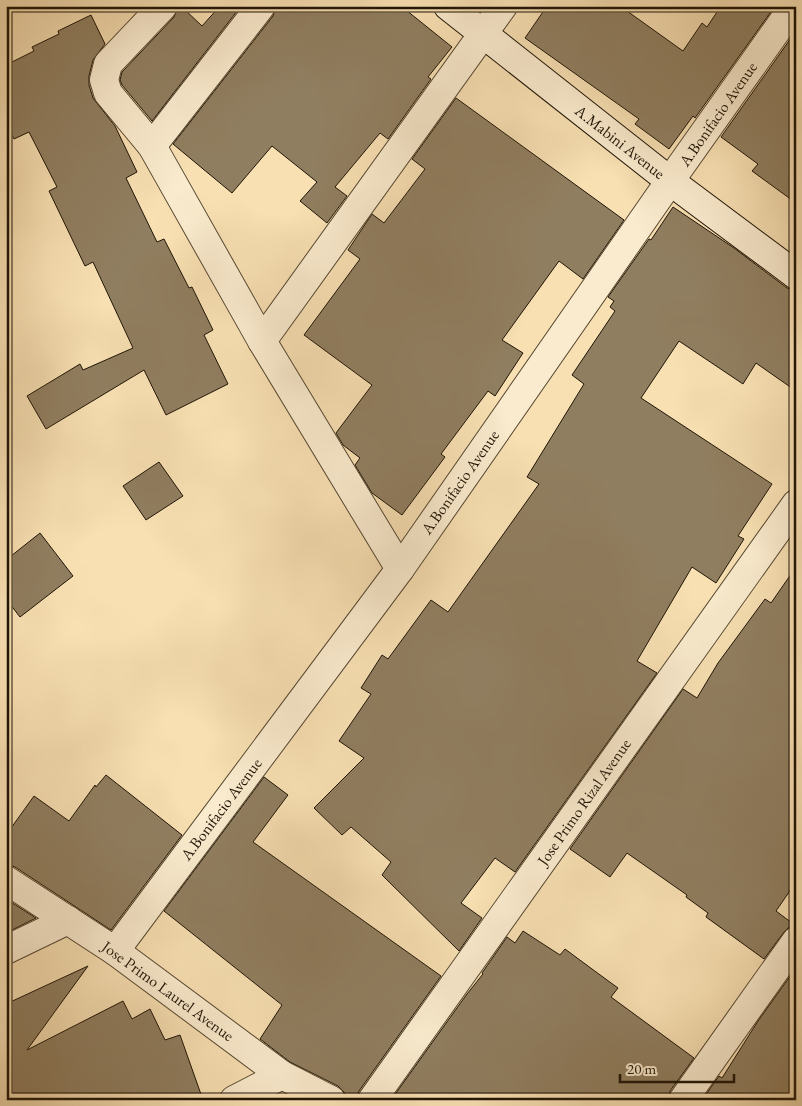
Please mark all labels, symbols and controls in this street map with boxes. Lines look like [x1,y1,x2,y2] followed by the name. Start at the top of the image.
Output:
[674,58,762,171] street label: A.Bonifacio Avenue
[570,100,669,184] street label: A.Mabini Avenue
[416,426,504,539] street label: A.Bonifacio Avenue
[531,734,636,871] street label: Jose Primo Rizal Avenue
[175,754,266,865] street label: A.Bonifacio Avenue
[96,935,238,1046] street label: Jose Primo Laurel Avenue
[620,1051,733,1083] scale bar
[627,1059,656,1078] text: 20 m

